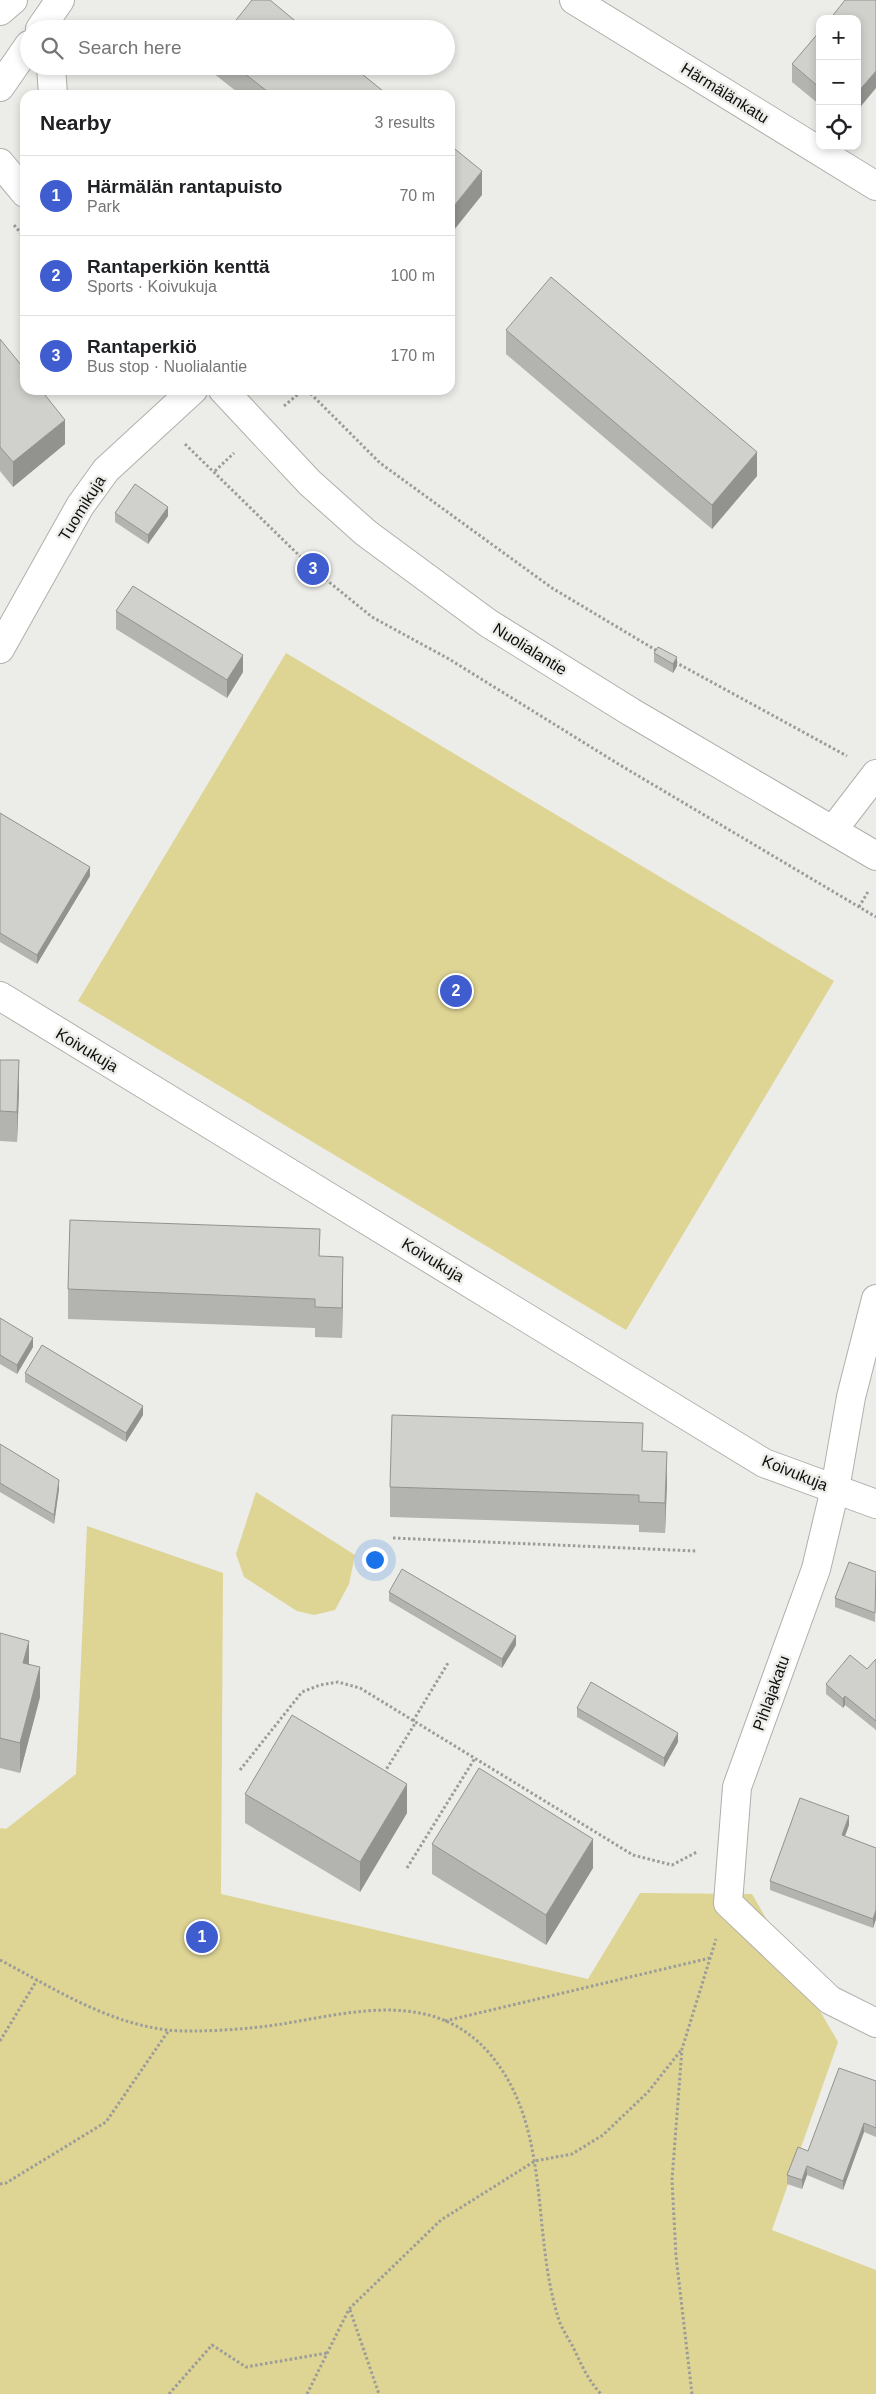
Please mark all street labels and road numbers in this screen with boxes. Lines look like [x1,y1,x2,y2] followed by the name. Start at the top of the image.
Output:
[678,59,772,127] street label: Härmälänkatu
[55,472,109,544] street label: Tuomikuja
[490,620,570,678] street label: Nuolialantie
[53,1025,121,1075] street label: Koivukuja
[399,1235,467,1285] street label: Koivukuja
[760,1452,830,1494] street label: Koivukuja
[750,1653,792,1733] street label: Pihlajakatu

